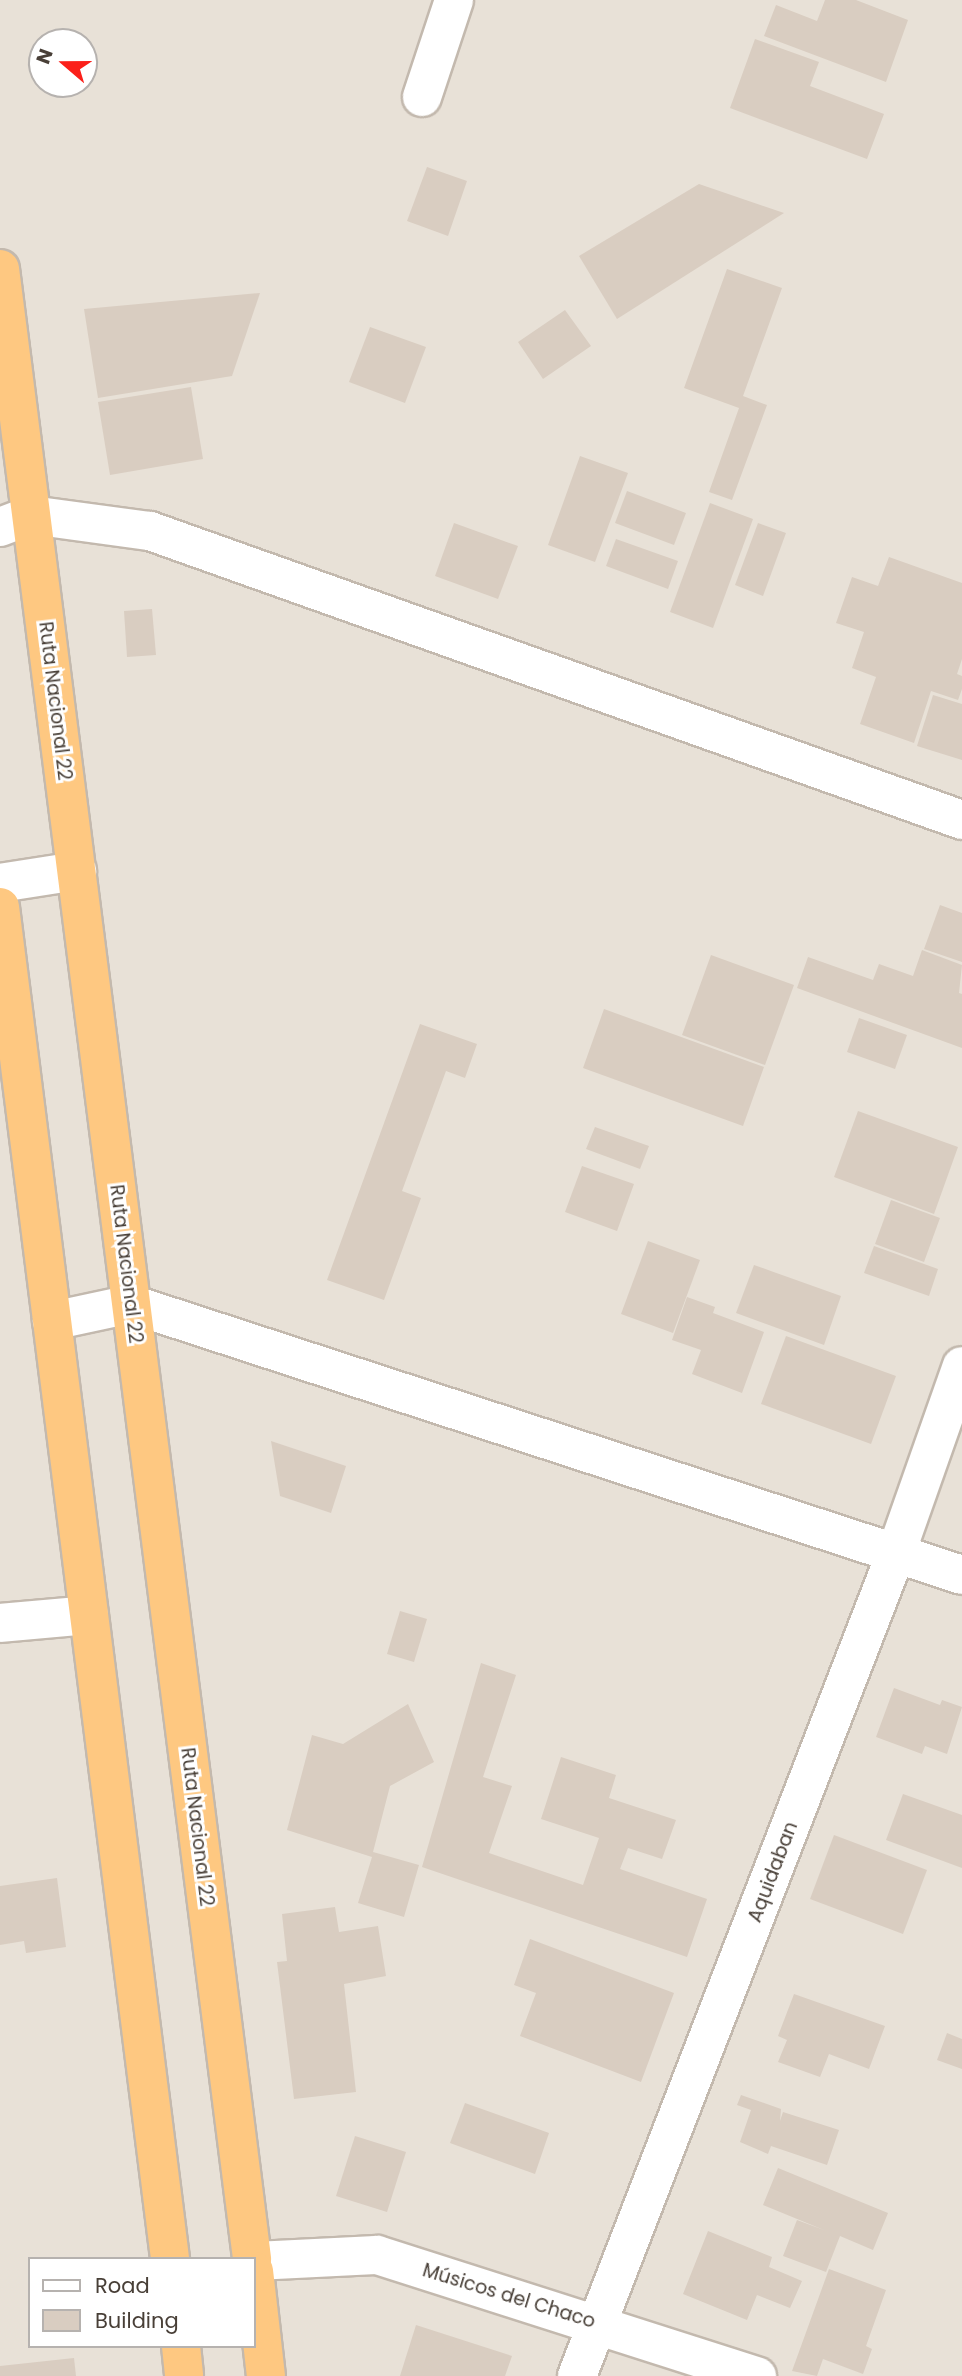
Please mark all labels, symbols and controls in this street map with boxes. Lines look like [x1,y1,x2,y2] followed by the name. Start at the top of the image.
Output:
[28,28,98,98] north arrow
[30,45,60,68] text: N
[34,620,76,782] street label: Ruta Nacional 22
[105,1183,147,1345] street label: Ruta Nacional 22
[176,1746,218,1908] street label: Ruta Nacional 22
[743,1818,803,1926] street label: Aquidaban
[28,2257,256,2348] legend
[420,2259,598,2333] street label: Músicos del Chaco
[95,2271,150,2300] text: Road
[95,2306,179,2335] text: Building

